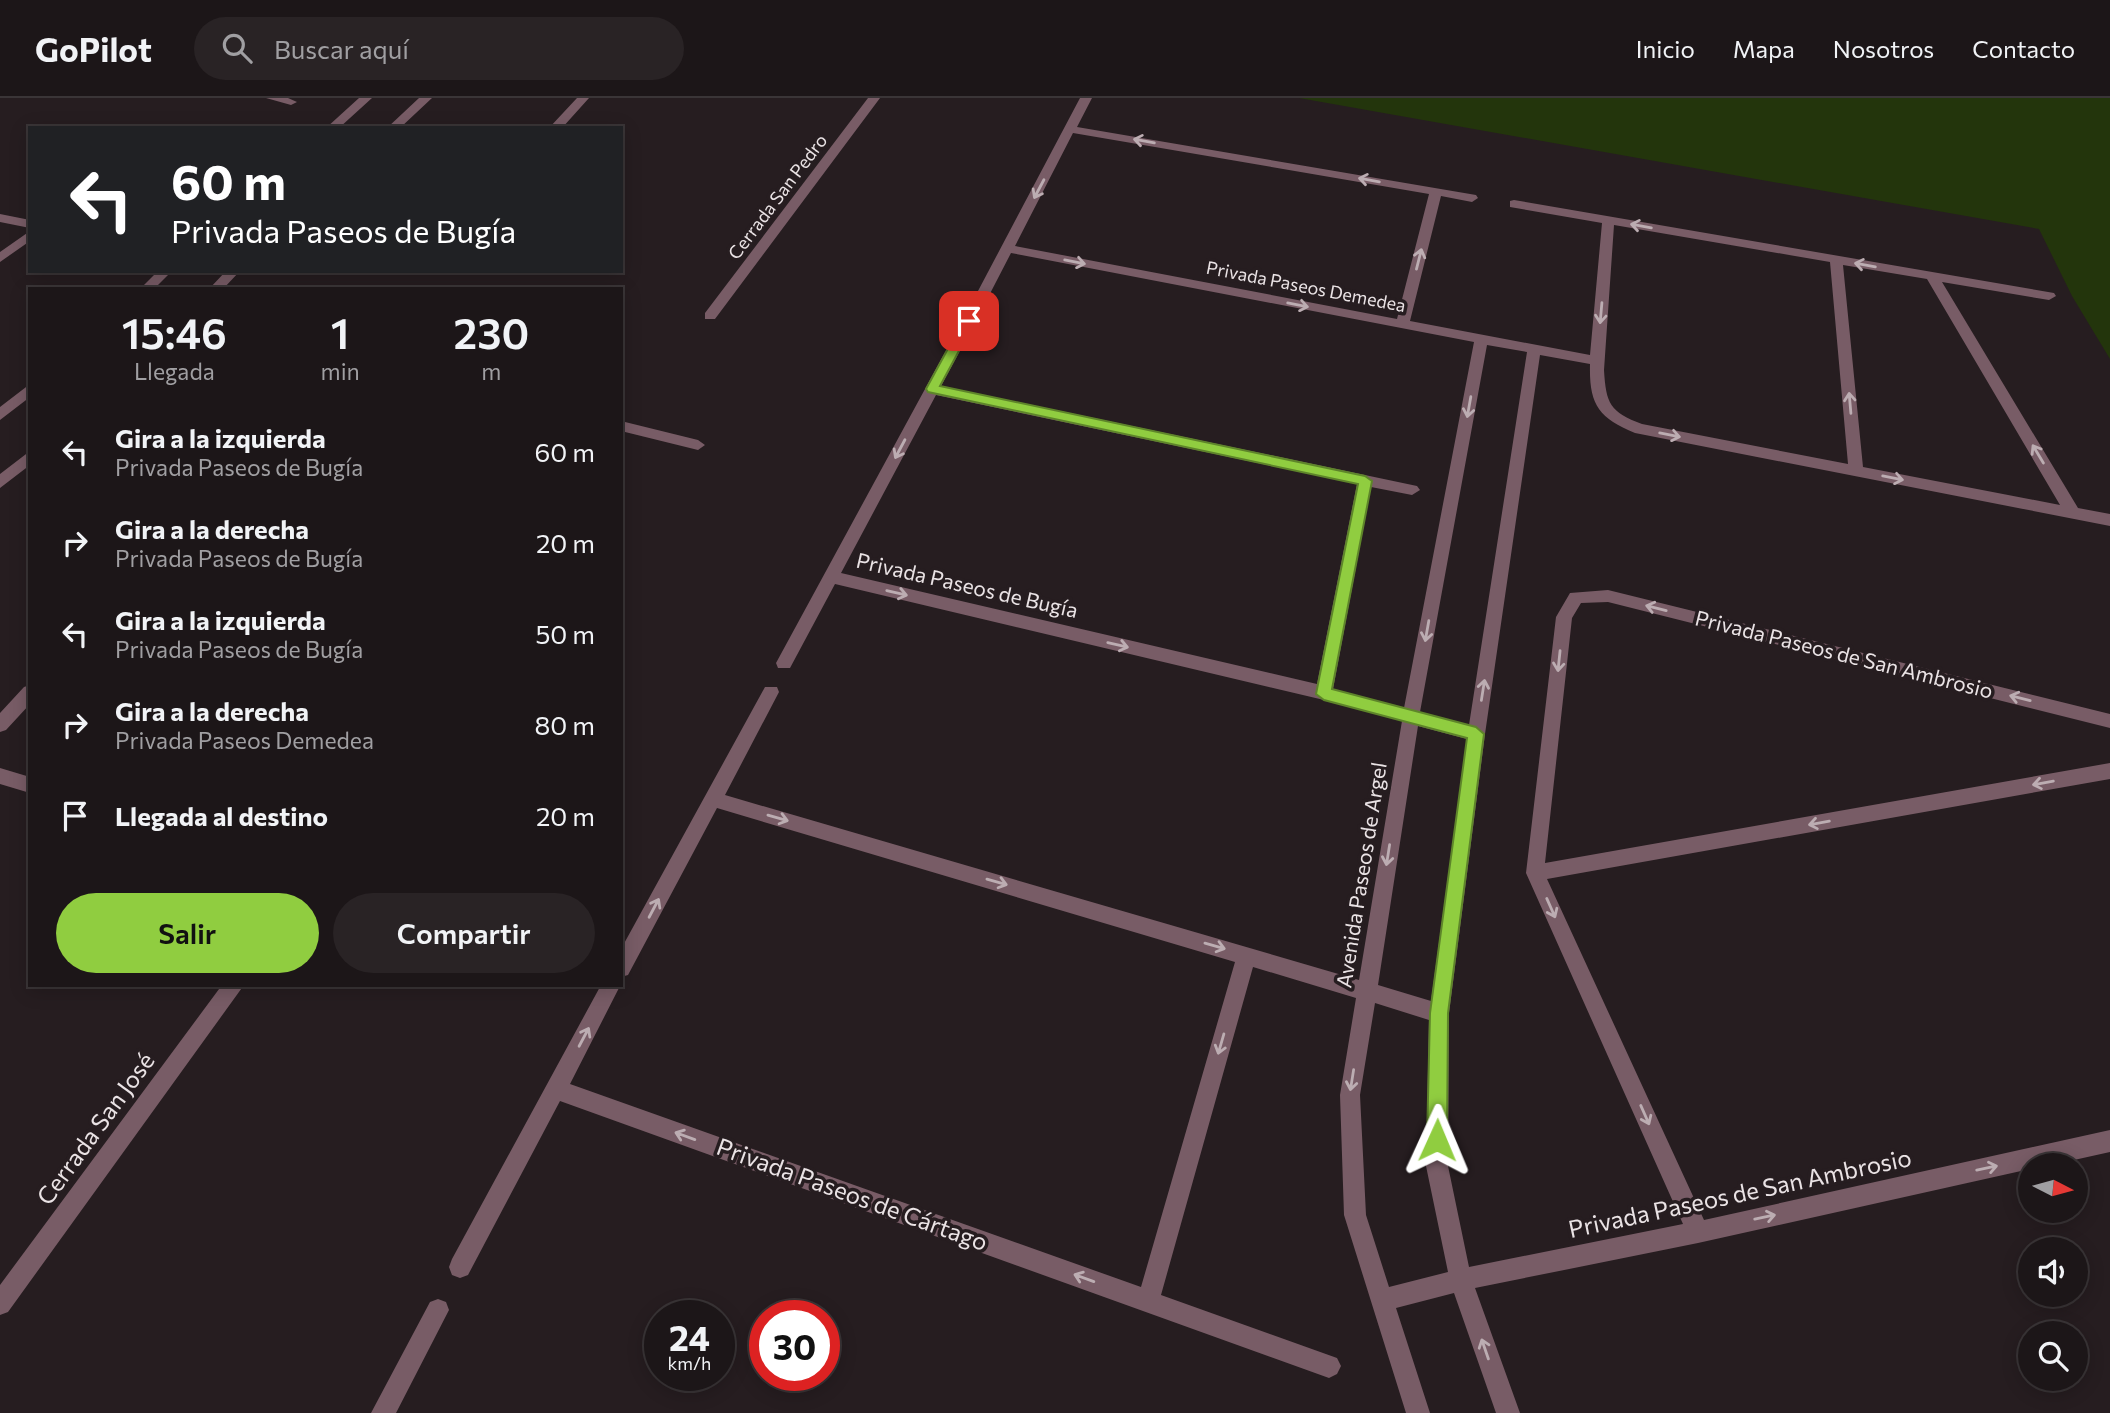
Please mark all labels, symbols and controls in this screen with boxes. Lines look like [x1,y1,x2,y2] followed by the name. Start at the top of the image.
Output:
[194,17,684,80] search box
[35,28,152,69] text: GoPilot
[218,29,256,67] icon: search
[274,33,409,64] text: Buscar aquí
[1636,34,1695,63] text: Inicio
[1733,34,1795,63] text: Mapa
[1833,34,1934,63] text: Nosotros
[1972,34,2075,63] text: Contacto
[723,129,831,263] street label: Cerrada San Pedro
[1133,134,1156,148] one-way arrow
[171,150,286,210] text: 60 m
[56,154,147,245] icon: left
[1358,173,1381,186] one-way arrow
[1032,178,1045,199] one-way arrow
[171,210,516,250] text: Privada Paseos de Bugía
[1630,219,1652,232] one-way arrow
[1413,248,1426,271] one-way arrow
[1063,256,1086,269] one-way arrow
[1205,256,1408,316] street label: Privada Paseos Demedea
[1854,257,1877,271] one-way arrow
[939,291,999,351] pin
[1286,299,1309,313] one-way arrow
[1594,301,1607,324] one-way arrow
[950,302,988,340] icon: arrive
[122,306,227,358] text: 15:46
[331,306,350,358] text: 1
[454,306,529,358] text: 230
[134,357,215,385] text: Llegada
[321,357,360,385] text: min
[481,357,501,385] text: m
[1843,392,1856,415] one-way arrow
[1461,395,1475,418] one-way arrow
[115,422,326,453] text: Gira a la izquierda
[1658,428,1681,442] one-way arrow
[56,433,94,471] icon: left
[535,436,595,467] text: 60 m
[893,439,907,459] one-way arrow
[2031,445,2045,465] one-way arrow
[115,453,363,481] text: Privada Paseos de Bugía
[1881,472,1904,485] one-way arrow
[115,513,309,544] text: Gira a la derecha
[56,524,94,562] icon: right
[536,527,595,558] text: 20 m
[115,544,363,572] text: Privada Paseos de Bugía
[854,547,1081,622] street label: Privada Paseos de Bugía
[885,587,908,600] one-way arrow
[1646,601,1668,614] one-way arrow
[115,604,326,635] text: Gira a la izquierda
[1693,604,1996,703] street label: Privada Paseos de San Ambrosio
[56,615,94,653] icon: left
[535,618,595,649] text: 50 m
[1420,619,1433,642] one-way arrow
[115,635,363,663] text: Privada Paseos de Bugía
[1107,639,1129,652] one-way arrow
[1552,649,1565,672] one-way arrow
[1476,679,1489,702] one-way arrow
[2009,691,2032,705] one-way arrow
[115,695,309,726] text: Gira a la derecha
[56,706,94,744] icon: right
[535,709,595,740] text: 80 m
[115,726,374,754] text: Privada Paseos Demedea
[1330,760,1391,989] street label: Avenida Paseos de Argel
[2032,777,2055,790] one-way arrow
[56,797,94,835] icon: arrive
[115,800,328,831] text: Llegada al destino
[536,800,595,831] text: 20 m
[767,812,789,825] one-way arrow
[1808,816,1831,830] one-way arrow
[1381,843,1394,866] one-way arrow
[986,876,1008,889] one-way arrow
[56,893,319,973] button: Salir
[333,893,595,973] button: Compartir
[1545,897,1558,919] one-way arrow
[648,898,661,919] one-way arrow
[1204,940,1226,953] one-way arrow
[577,1028,591,1048] one-way arrow
[1214,1033,1227,1055] one-way arrow
[30,1046,160,1210] street label: Cerrada San José
[1345,1068,1358,1091] one-way arrow
[1400,1103,1474,1177] position arrow
[1639,1104,1652,1126] one-way arrow
[675,1129,697,1141] one-way arrow
[713,1131,992,1256] street label: Privada Paseos de Cártago
[1566,1142,1914,1243] street label: Privada Paseos de San Ambrosio
[2018,1153,2088,1223] north arrow
[2018,1153,2088,1391] map controls
[1975,1161,1998,1174] one-way arrow
[1753,1209,1776,1223] one-way arrow
[2018,1237,2088,1307] button: sound
[1074,1271,1096,1284] one-way arrow
[749,1300,840,1391] speed limit sign: 30
[669,1315,710,1358] text: 24
[2018,1321,2088,1391] button: search
[1478,1338,1490,1360] one-way arrow
[668,1352,711,1374] text: km/h

